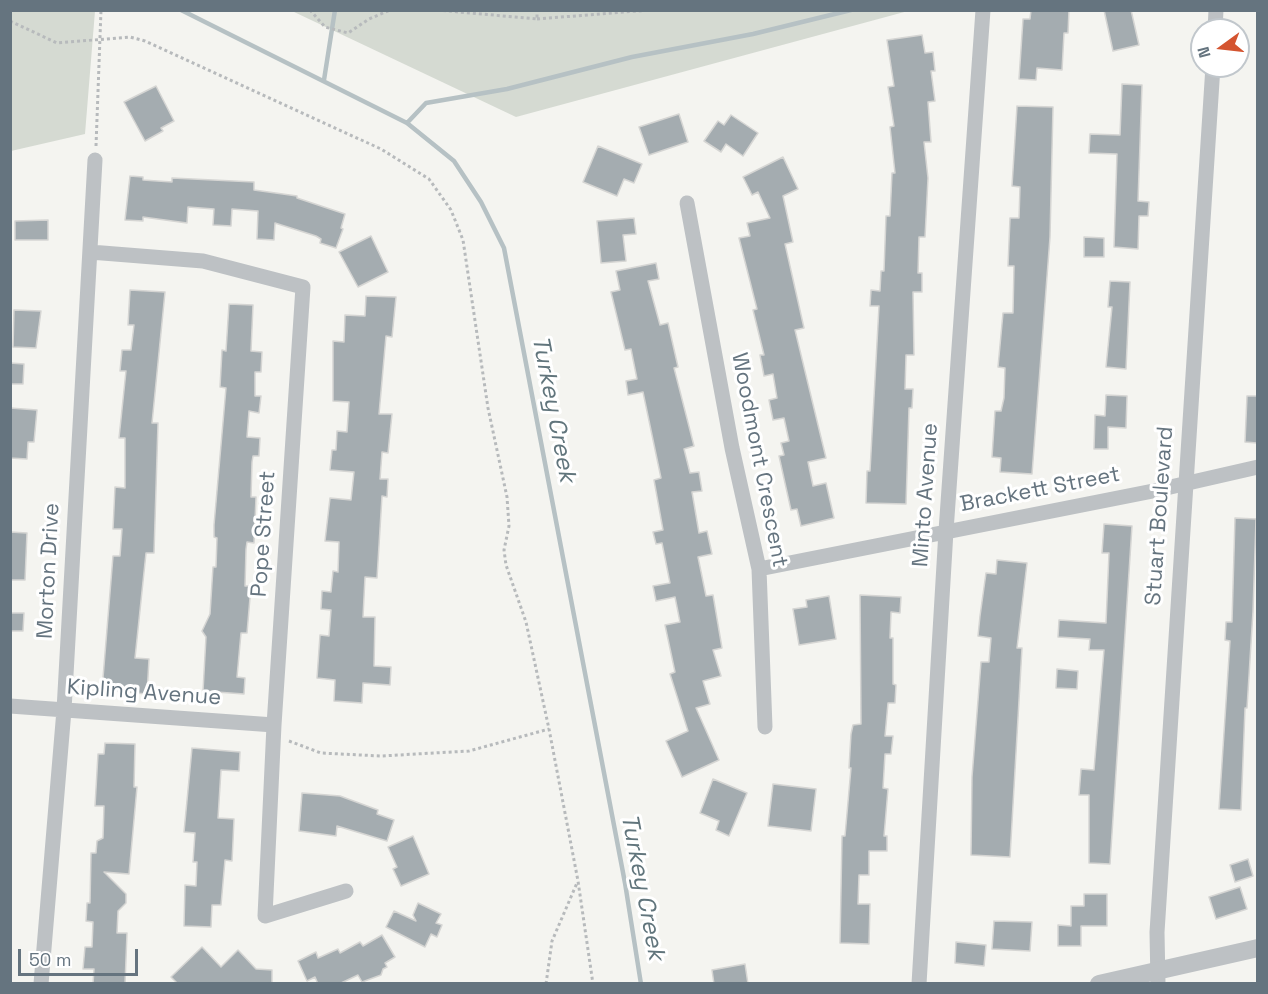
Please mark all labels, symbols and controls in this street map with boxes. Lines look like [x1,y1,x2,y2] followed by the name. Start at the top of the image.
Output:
[1190,18,1250,78] north arrow
[1193,44,1216,60] text: N
[525,333,581,485] water label: Turkey Creek
[725,351,793,569] street label: Woodmont Crescent
[908,422,944,568] street label: Minto Avenue
[1141,426,1179,606] street label: Stuart Boulevard
[958,462,1122,518] street label: Brackett Street
[246,470,282,598] street label: Pope Street
[32,502,66,640] street label: Morton Drive
[66,674,222,712] street label: Kipling Avenue
[614,811,670,963] water label: Turkey Creek
[21,937,141,975] scale bar
[29,948,71,971] text: 50 m

